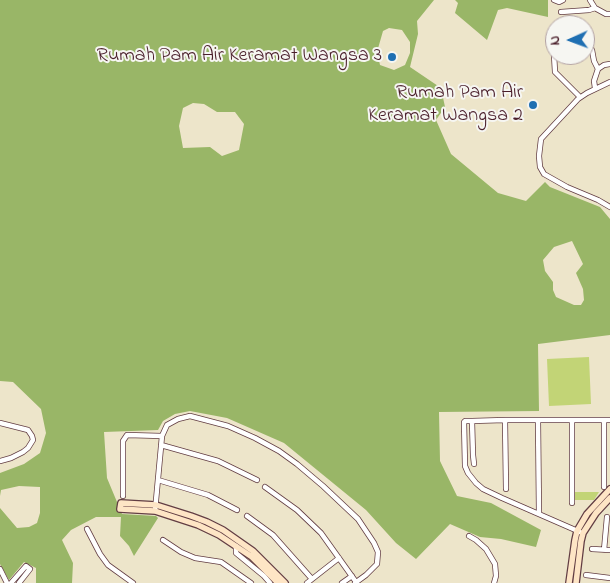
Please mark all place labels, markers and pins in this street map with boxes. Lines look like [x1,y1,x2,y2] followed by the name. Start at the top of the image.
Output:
[97,45,382,69] place label: Rumah Pam Air Keramat Wangsa 3
[386,51,398,63] marker: Rumah Pam Air Keramat Wangsa 3
[368,82,523,129] place label: Rumah Pam Air Keramat Wangsa 2
[527,99,539,111] marker: Rumah Pam Air Keramat Wangsa 2

